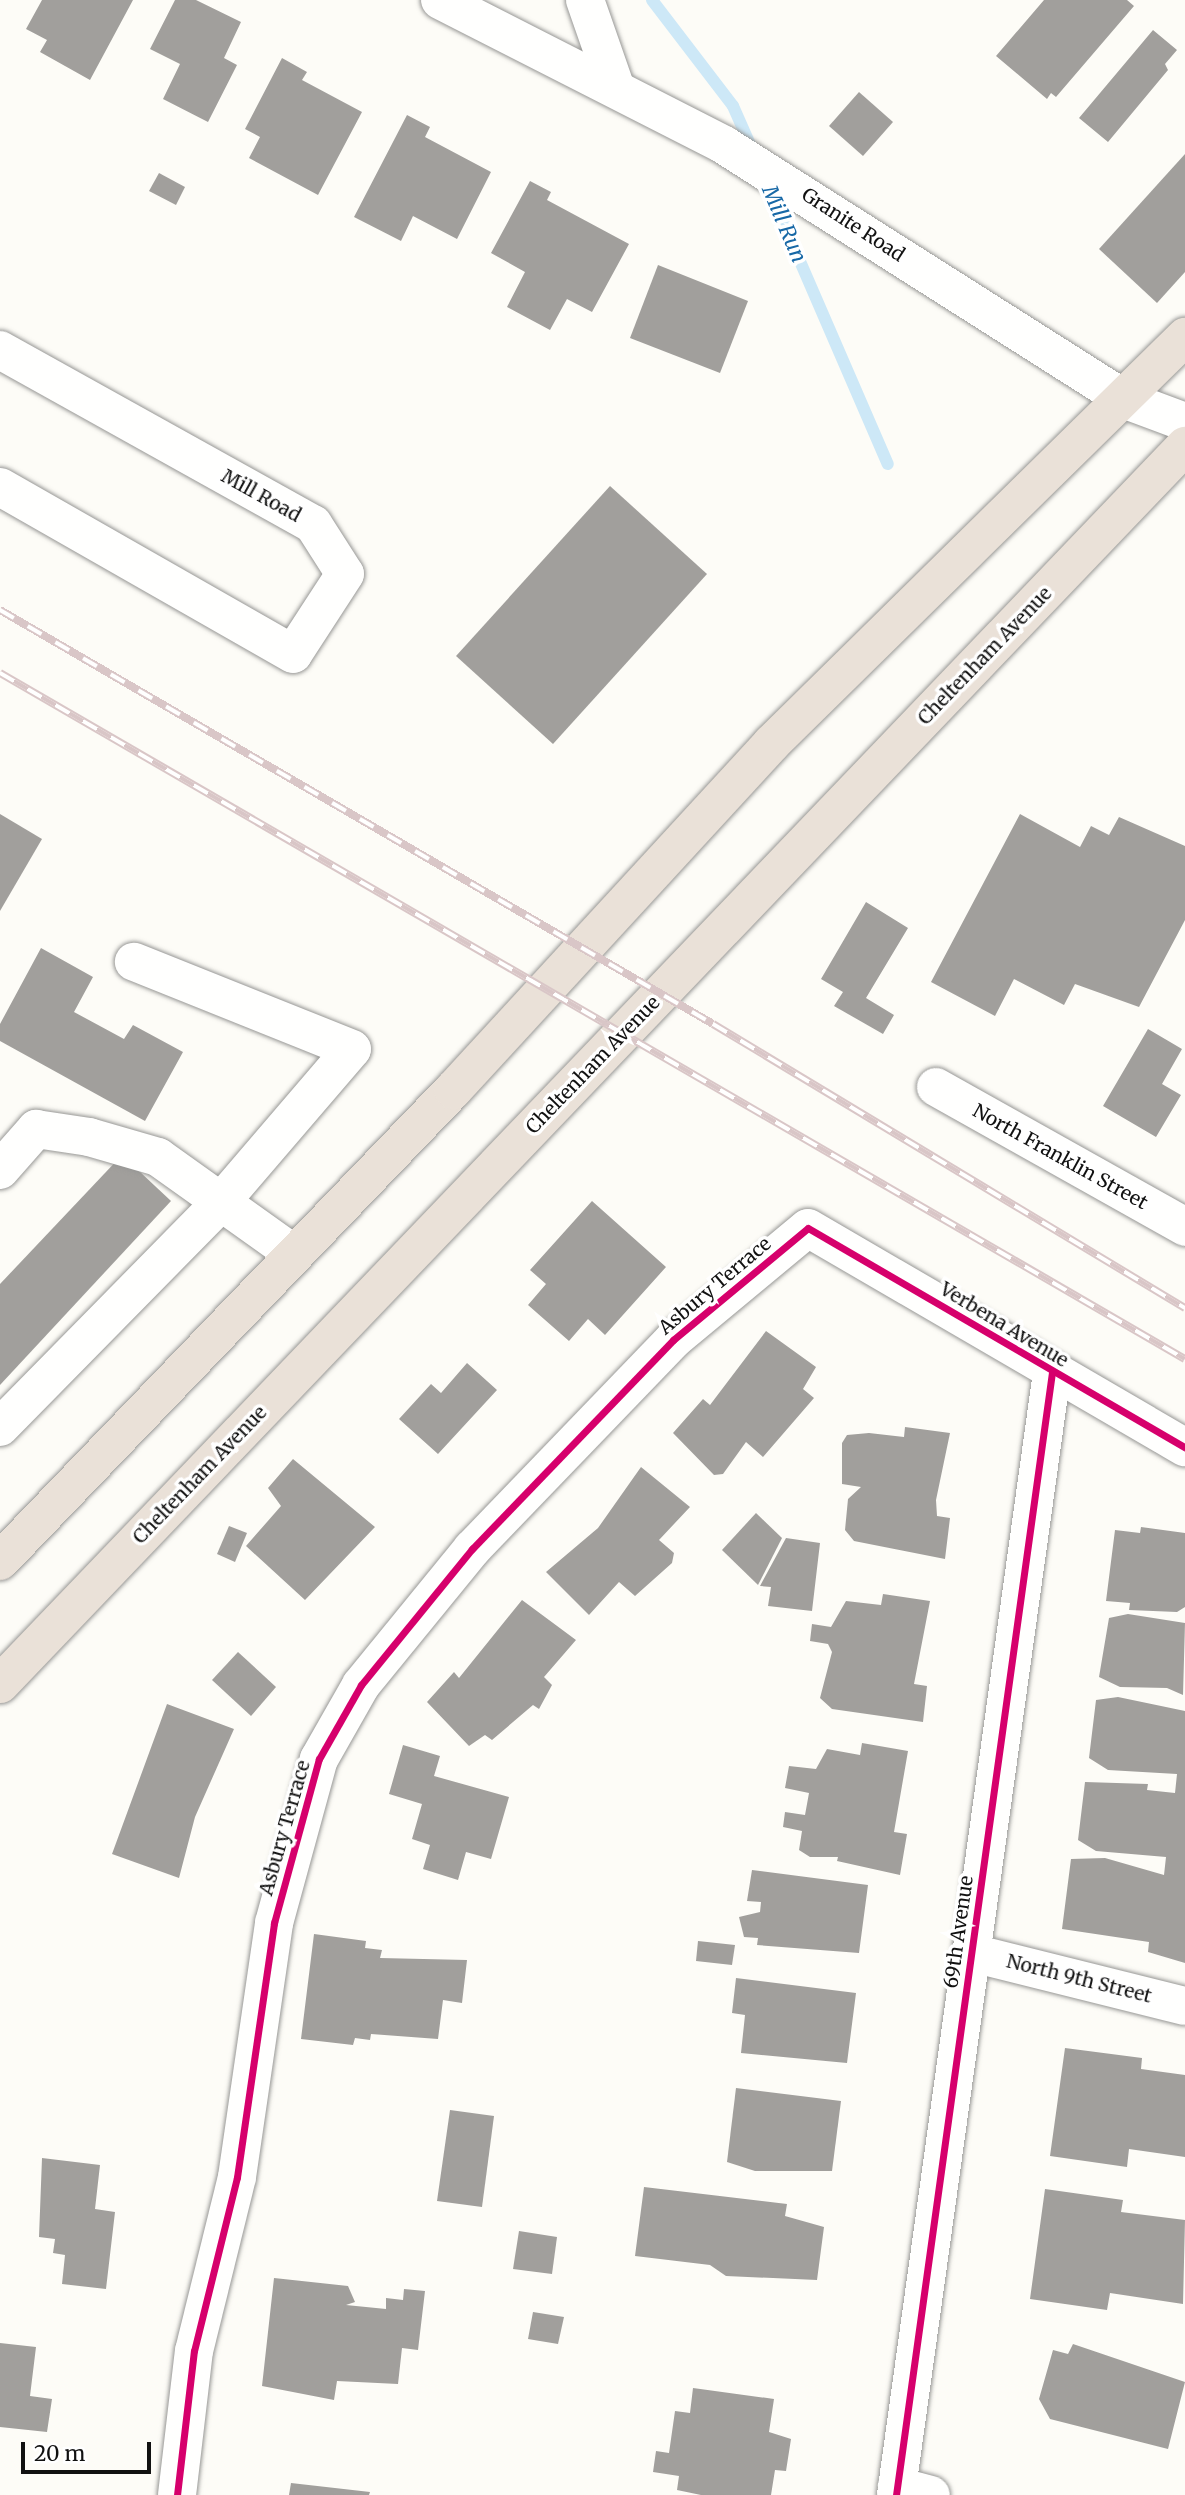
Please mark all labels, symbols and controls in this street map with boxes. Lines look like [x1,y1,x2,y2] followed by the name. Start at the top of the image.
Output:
[757,182,811,266] water label: Mill Run
[797,183,909,267] street label: Granite Road
[217,465,305,527] street label: Mill Road
[913,582,1057,730] street label: Cheltenham Avenue
[521,991,665,1139] street label: Cheltenham Avenue
[969,1099,1151,1215] street label: North Franklin Street
[654,1232,776,1340] street label: Asbury Terrace
[936,1278,1072,1372] street label: Verbena Avenue
[128,1401,272,1549] street label: Cheltenham Avenue
[255,1758,315,1898] street label: Asbury Terrace
[940,1874,978,1990] street label: 69th Avenue
[1004,1950,1154,2008] street label: North 9th Street
[24,2428,154,2472] scale bar
[34,2440,85,2467] text: 20 m

